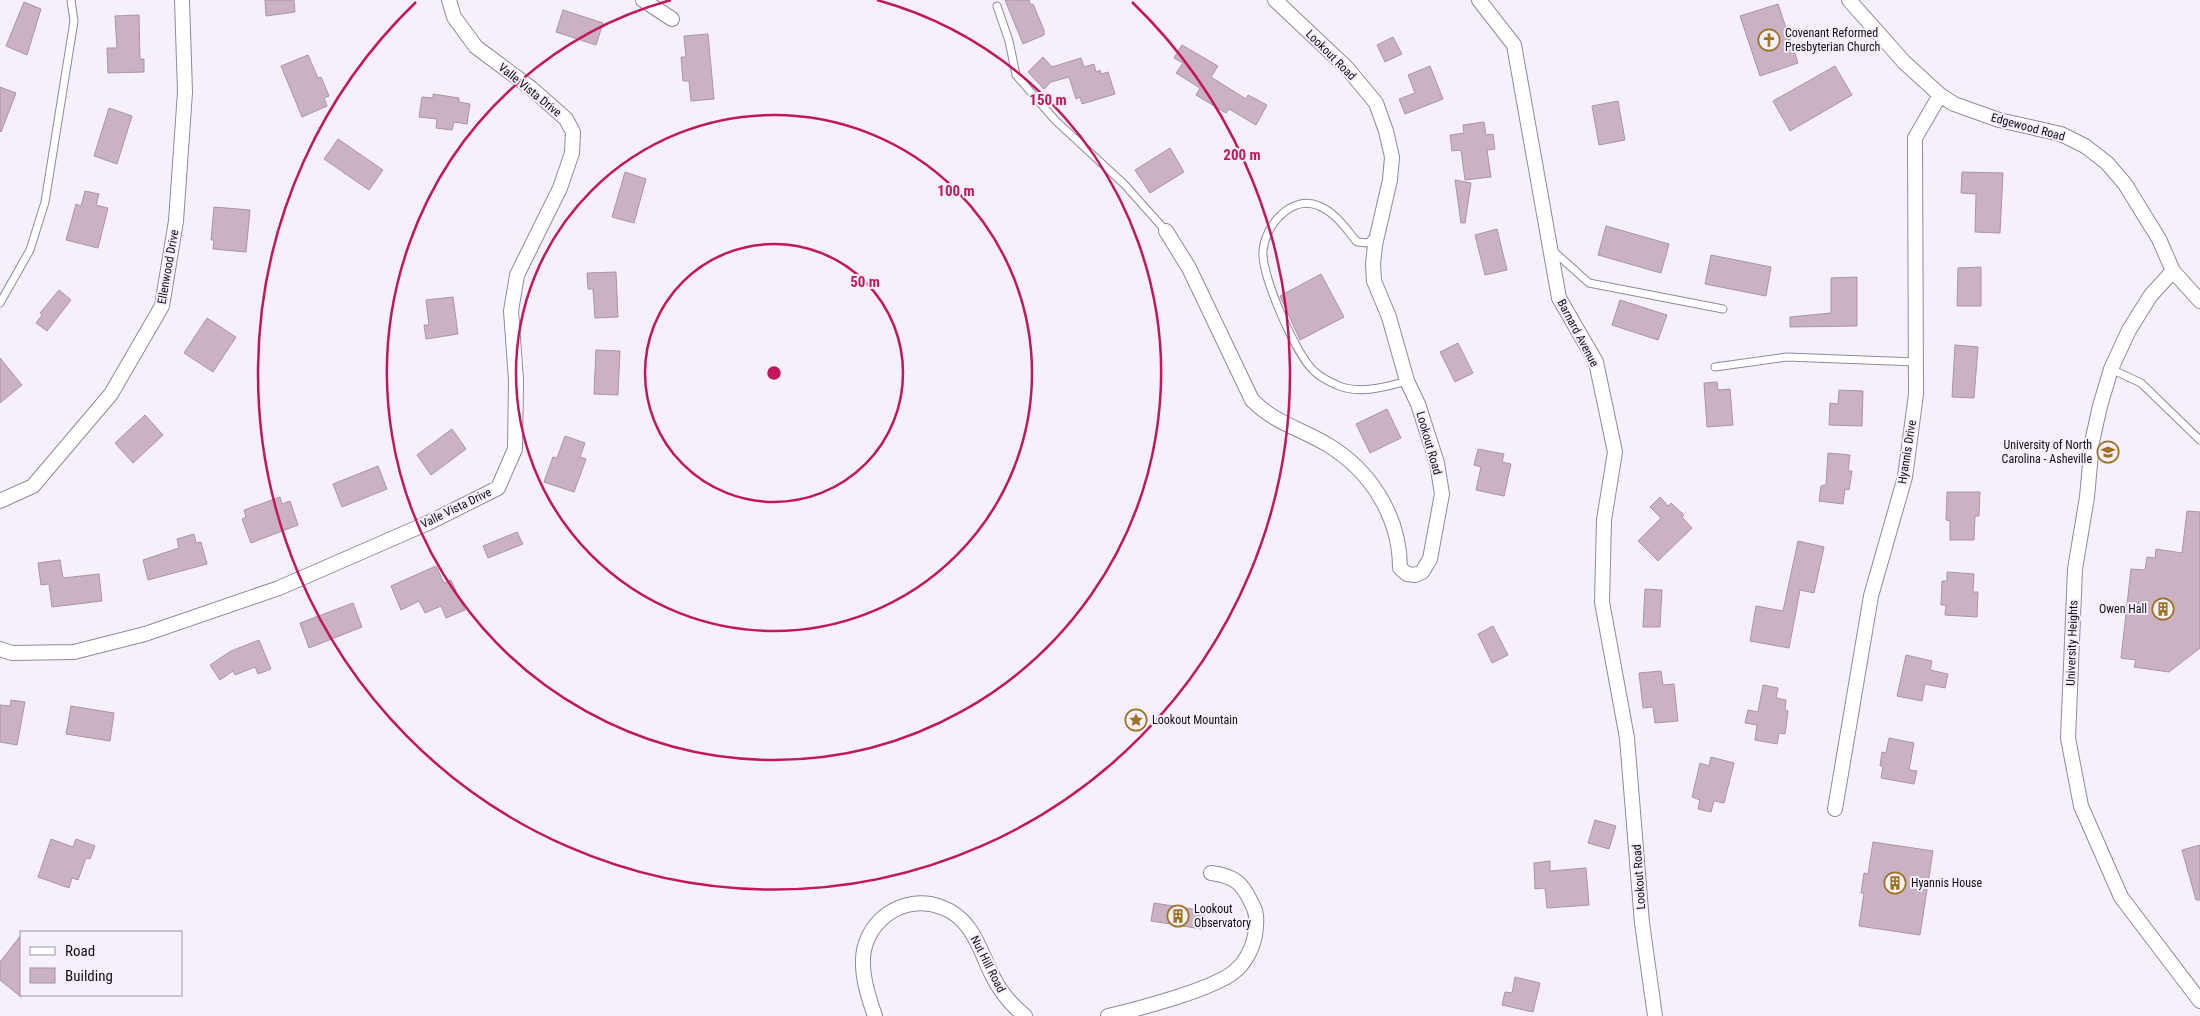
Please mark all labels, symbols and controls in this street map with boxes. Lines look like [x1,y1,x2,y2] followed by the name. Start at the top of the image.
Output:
[1785,26,1881,54] place label: Covenant Reformed Presbyterian Church
[1303,27,1359,83] street label: Lookout Road
[1757,28,1781,52] church icon: Covenant Reformed Presbyterian Church
[496,60,565,120] street label: Valle Vista Drive
[1029,91,1067,109] text: 150 m
[1989,110,2067,144] street label: Edgewood Road
[1223,146,1261,164] text: 200 m
[937,182,975,200] text: 100 m
[155,228,182,305] street label: Ellenwood Drive
[850,273,880,291] text: 50 m
[1554,297,1602,369] street label: Barnard Avenue
[765,364,783,382] centre of rings
[1413,410,1445,476] street label: Lookout Road
[1895,419,1919,485] street label: Hyannis Drive
[2002,438,2092,466] place label: University of North Carolina - Asheville
[2096,440,2120,464] school or university icon: University of North Carolina - Asheville
[418,485,494,531] street label: Valle Vista Drive
[2151,597,2175,621] building icon: Owen Hall
[2064,600,2080,686] street label: University Heights
[2099,602,2147,616] place label: Owen Hall
[1124,708,1148,732] place icon: Lookout Mountain
[1152,713,1238,727] place label: Lookout Mountain
[1630,844,1648,910] street label: Lookout Road
[1883,871,1907,895] building icon: Hyannis House
[1911,876,1982,890] place label: Hyannis House
[1194,902,1251,930] place label: Lookout Observatory
[1166,904,1190,928] building icon: Lookout Observatory
[20,931,182,996] legend
[968,933,1008,995] street label: Nut Hill Road
[65,942,95,960] text: Road
[65,967,113,985] text: Building

